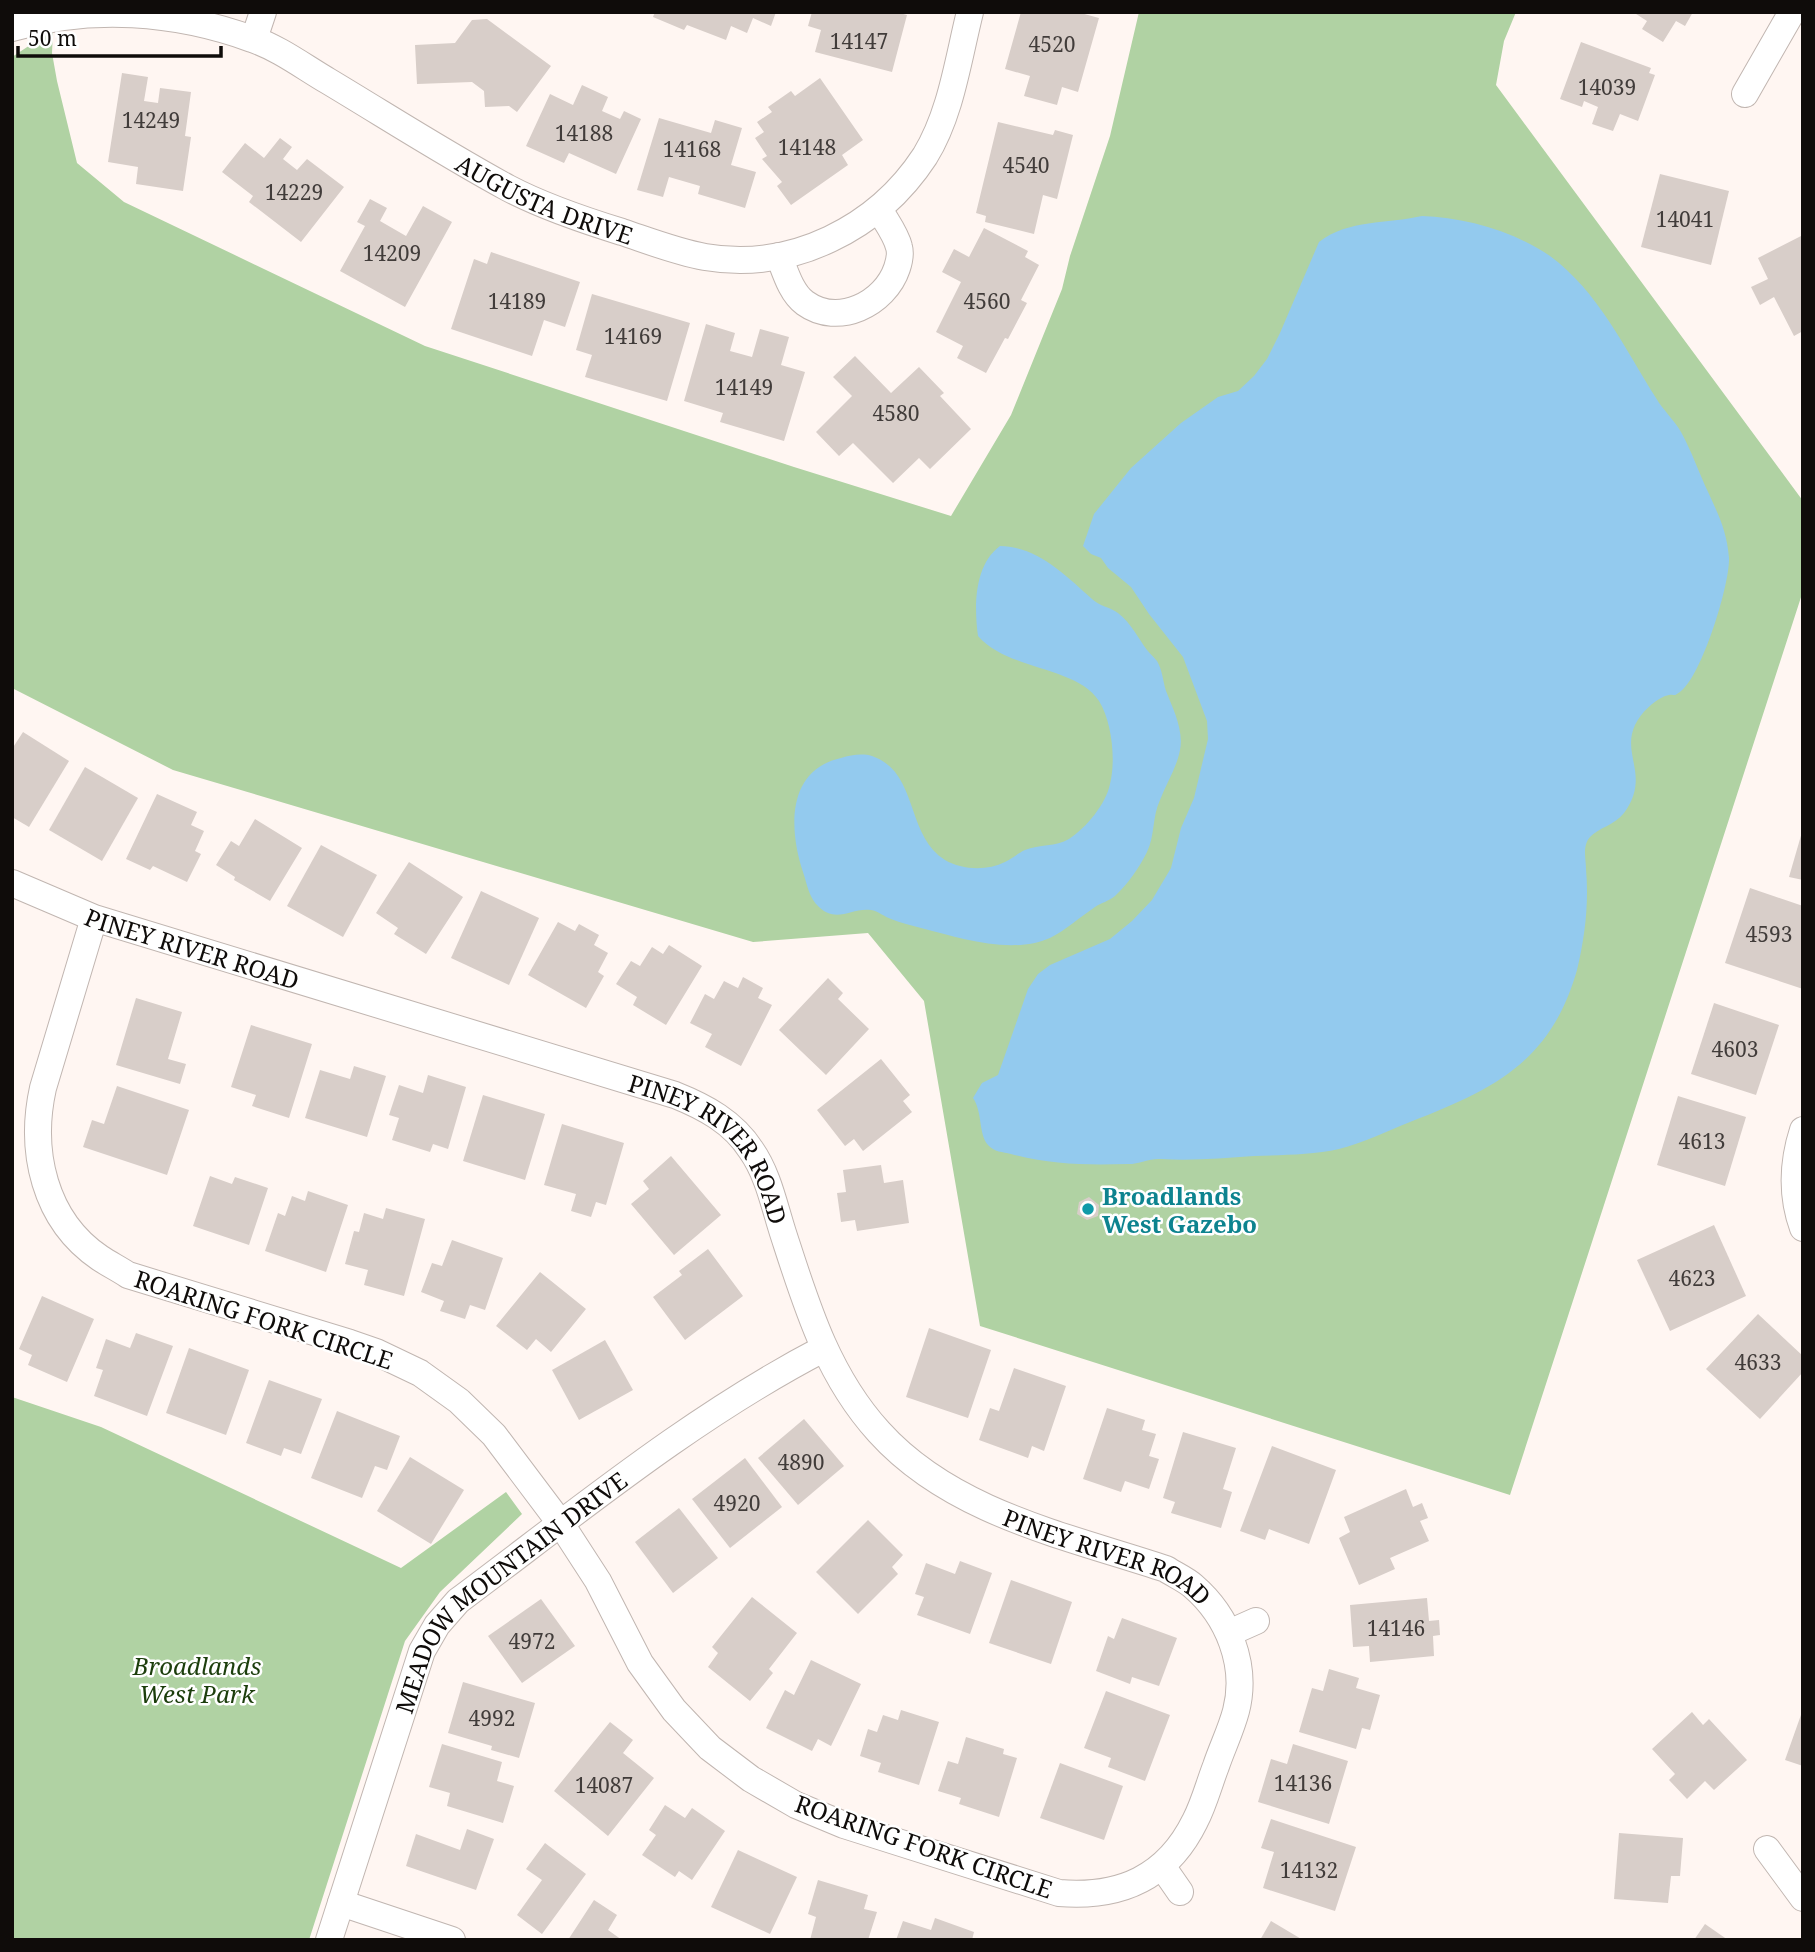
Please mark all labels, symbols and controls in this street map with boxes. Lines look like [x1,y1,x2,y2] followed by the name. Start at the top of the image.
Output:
[18,14,220,58] scale bar
[28,24,77,52] text: 50 m
[830,27,888,55] house number: 14147
[1029,30,1075,58] house number: 4520
[1578,73,1636,101] house number: 14039
[122,106,180,134] house number: 14249
[555,119,613,147] house number: 14188
[778,133,836,161] house number: 14148
[663,135,721,163] house number: 14168
[450,146,638,251] street label: AUGUSTA DRIVE
[1003,151,1049,179] house number: 4540
[265,178,323,206] house number: 14229
[1656,205,1714,233] house number: 14041
[363,239,421,267] house number: 14209
[488,287,546,315] house number: 14189
[964,287,1010,315] house number: 4560
[604,322,662,350] house number: 14169
[715,373,773,401] house number: 14149
[873,399,919,427] house number: 4580
[80,900,303,996] street label: PINEY RIVER ROAD
[1746,920,1792,948] house number: 4593
[1712,1035,1758,1063] house number: 4603
[625,1065,796,1228] street label: PINEY RIVER ROAD
[1679,1127,1725,1155] house number: 4613
[1102,1179,1257,1240] place label: Broadlands West Gazebo
[1080,1201,1096,1217] marker: Broadlands West Gazebo
[131,1262,397,1376] street label: ROARING FORK CIRCLE
[1669,1264,1715,1292] house number: 4623
[1735,1348,1781,1376] house number: 4633
[778,1448,824,1476] house number: 4890
[387,1463,633,1717] street label: MEADOW MOUNTAIN DRIVE
[714,1489,760,1517] house number: 4920
[998,1500,1219,1611] street label: PINEY RIVER ROAD
[1367,1614,1425,1642] house number: 14146
[509,1627,555,1655] house number: 4972
[132,1649,261,1710] park label: Broadlands West Park
[469,1704,515,1732] house number: 4992
[1274,1769,1332,1797] house number: 14136
[575,1771,633,1799] house number: 14087
[791,1786,1057,1906] street label: ROARING FORK CIRCLE
[1280,1856,1338,1884] house number: 14132

